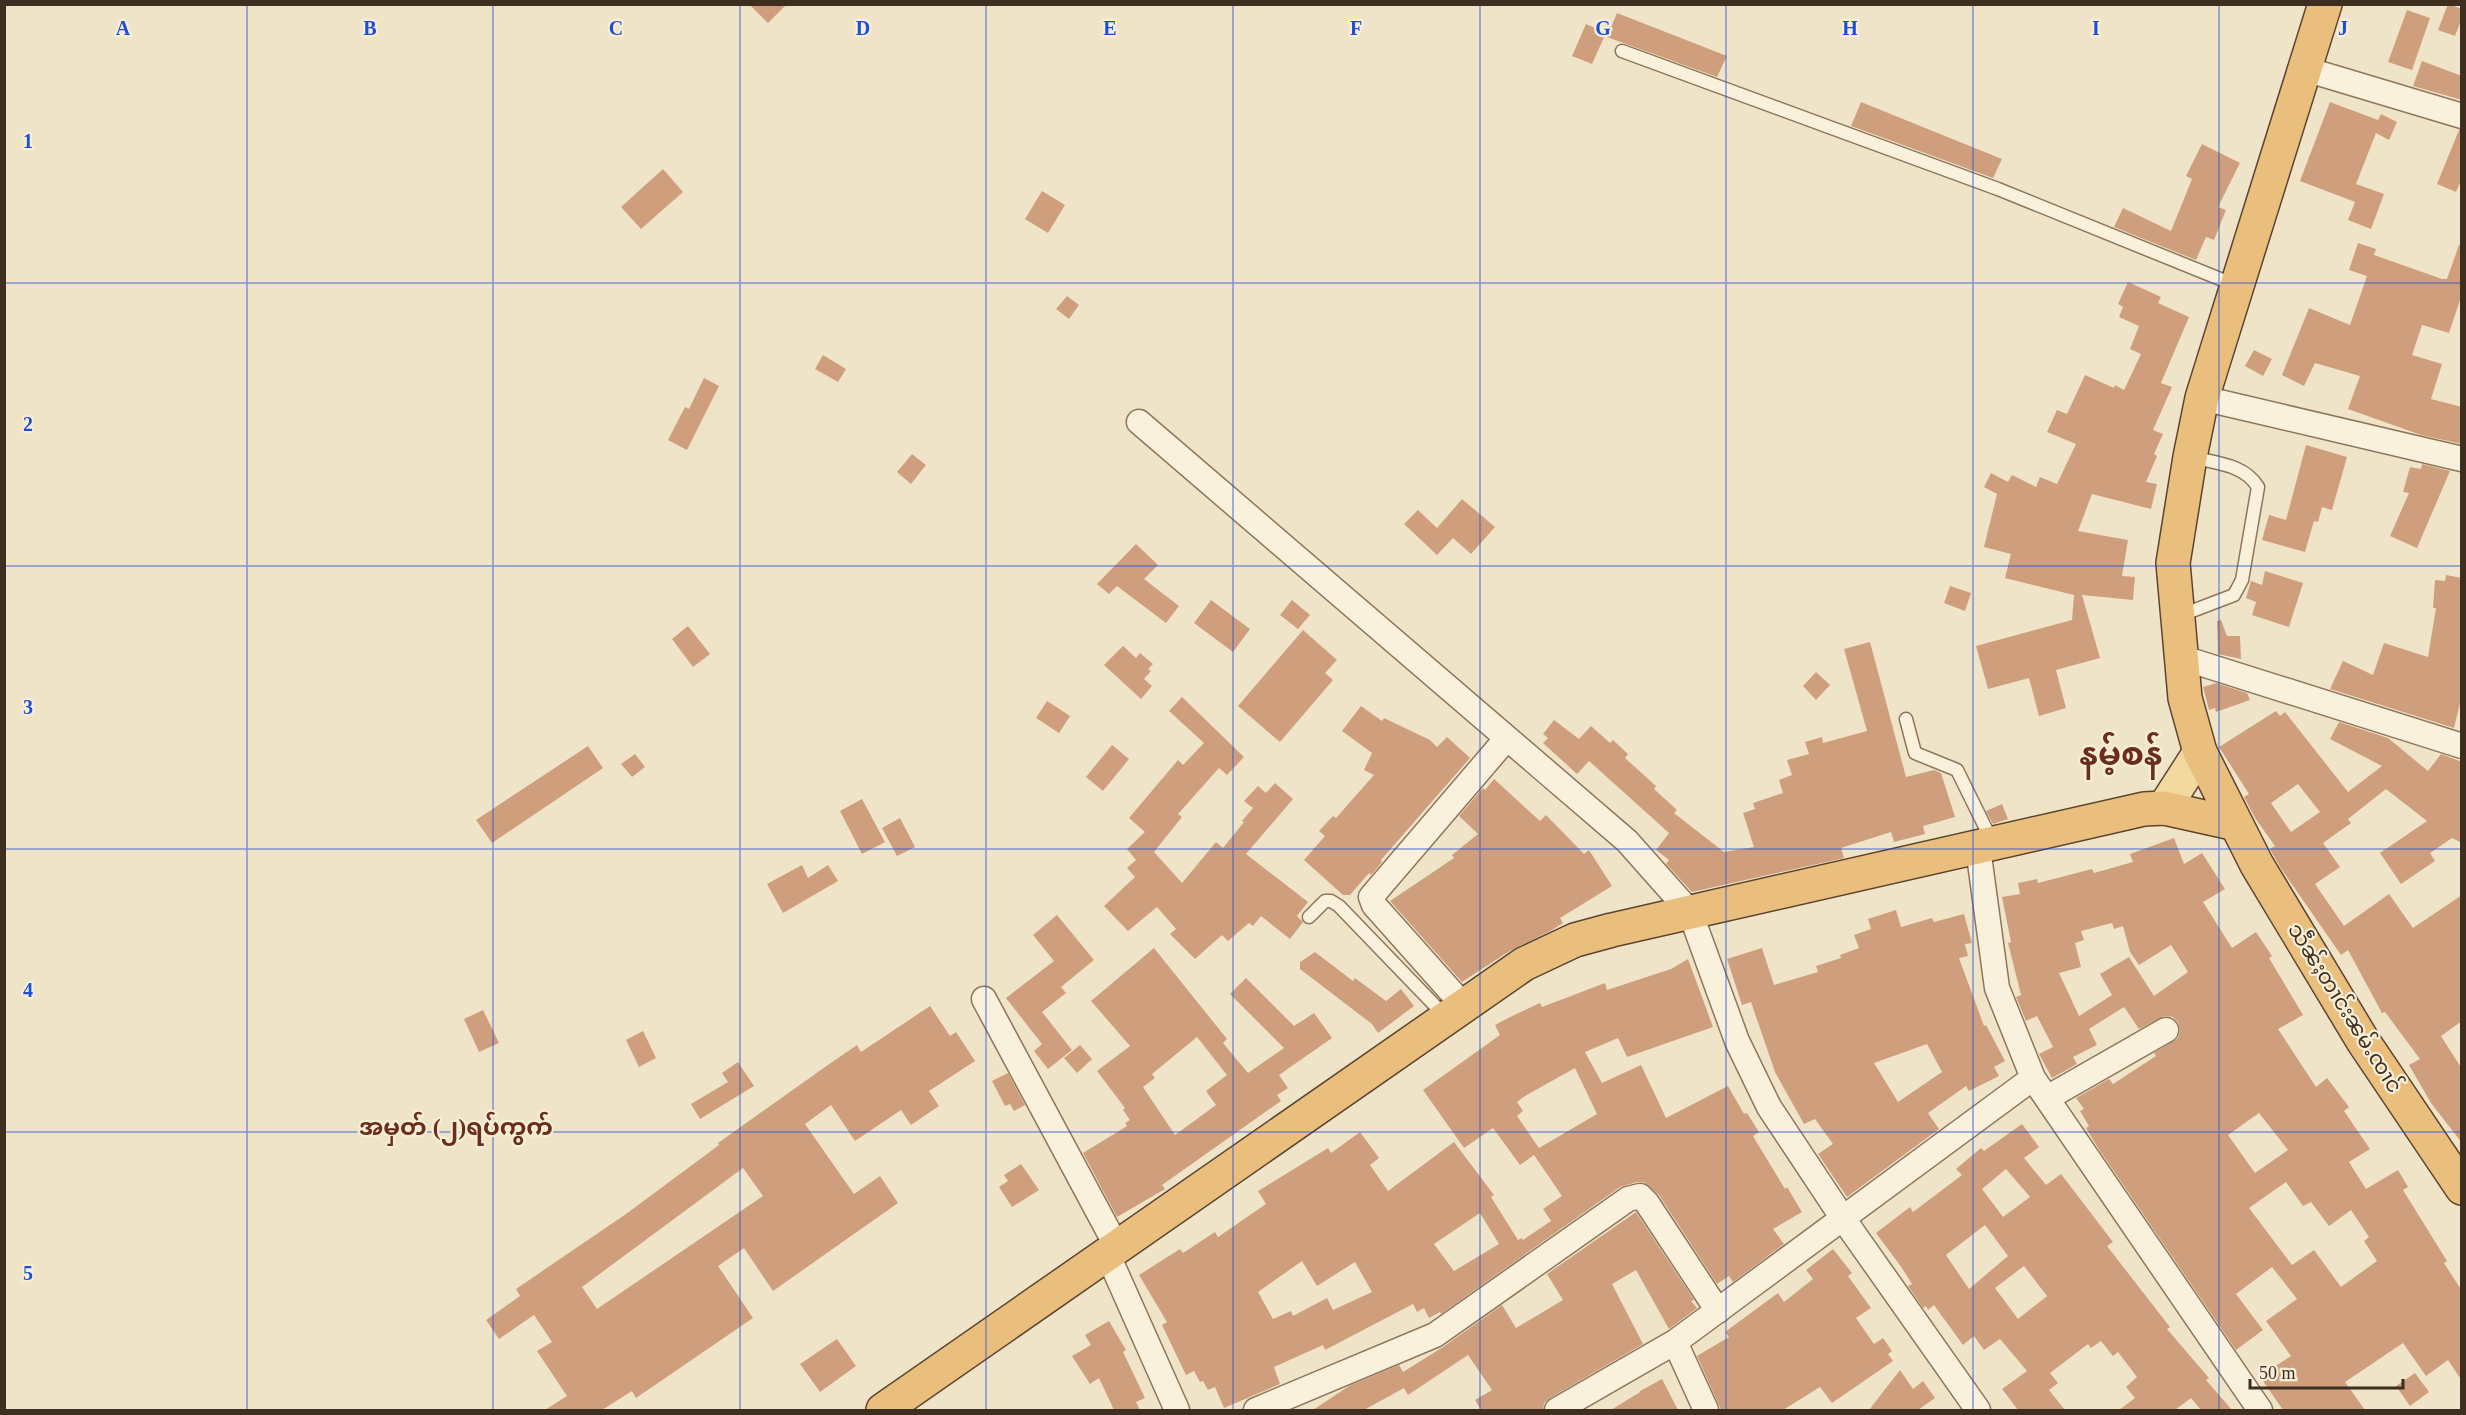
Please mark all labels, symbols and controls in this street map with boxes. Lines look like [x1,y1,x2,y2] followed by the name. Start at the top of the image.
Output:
[116,17,131,39] text: A
[363,17,377,39] text: B
[609,17,623,39] text: C
[856,17,870,39] text: D
[1103,17,1117,39] text: E
[1350,17,1362,39] text: F
[1595,17,1611,39] text: G
[1842,17,1858,39] text: H
[2092,17,2100,39] text: I
[2338,17,2348,39] text: J
[23,130,33,152] text: 1
[23,413,33,435] text: 2
[23,696,33,718] text: 3
[2079,731,2163,780] district label: နမ့်စန်
[2283,917,2410,1097] street label: သဵၼ်ႈတၢင်းၼမ်ႉၸၢင်
[23,979,33,1001] text: 4
[359,1111,553,1146] district label: အမှတ် (၂)ရပ်ကွက်
[23,1262,33,1284] text: 5
[2250,1352,2403,1390] scale bar
[2259,1363,2296,1383] text: 50 m

